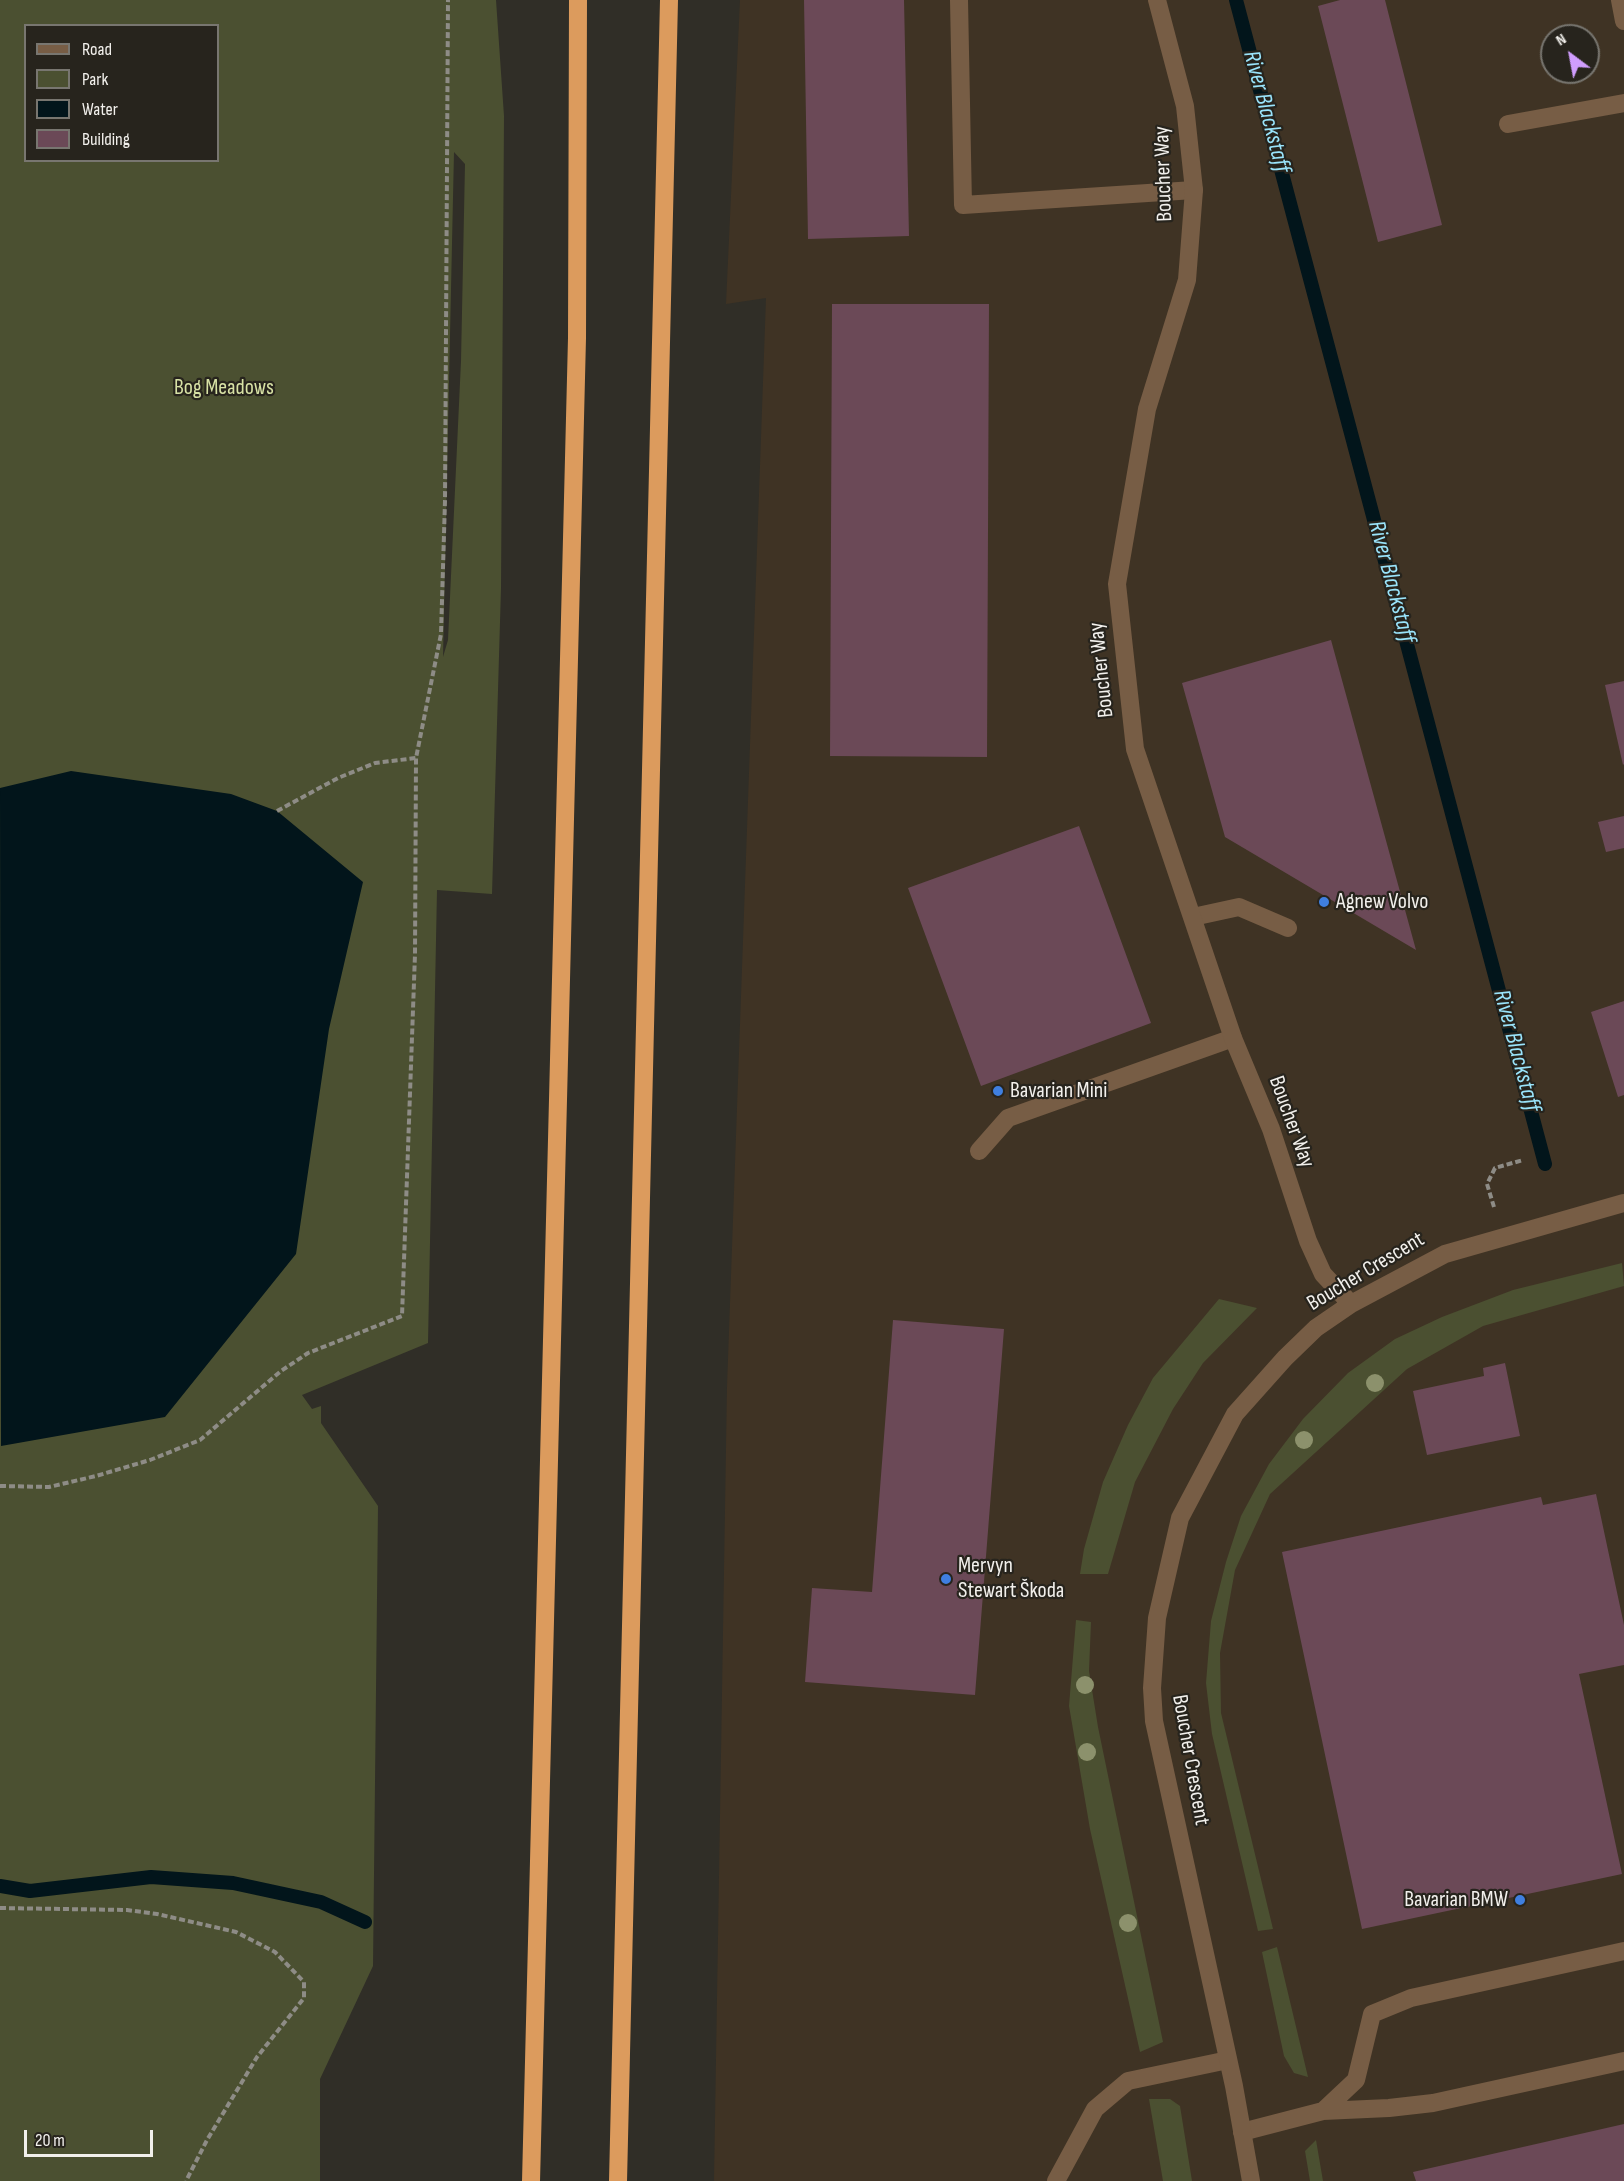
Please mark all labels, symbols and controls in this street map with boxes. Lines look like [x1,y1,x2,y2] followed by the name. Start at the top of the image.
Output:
[24,24,219,162] legend
[1540,24,1600,84] north arrow
[1553,30,1570,50] text: N
[82,39,112,60] text: Road
[1236,48,1296,176] water label: River Blackstaff
[82,69,108,90] text: Park
[82,99,118,120] text: Water
[1149,126,1179,222] street label: Boucher Way
[82,129,130,150] text: Building
[174,375,274,401] park label: Bog Meadows
[1361,518,1421,646] water label: River Blackstaff
[1084,621,1120,719] street label: Boucher Way
[1336,889,1428,915] place label: Agnew Volvo
[1317,895,1331,909] marker: Agnew Volvo
[1486,987,1546,1115] water label: River Blackstaff
[1262,1073,1320,1171] street label: Boucher Way
[1010,1078,1107,1104] place label: Bavarian Mini
[991,1084,1005,1098] marker: Bavarian Mini
[1303,1227,1429,1317] street label: Boucher Crescent
[958,1553,1064,1604] place label: Mervyn Stewart Škoda
[939,1572,953,1586] marker: Mervyn Stewart Škoda
[1166,1693,1214,1827] street label: Boucher Crescent
[1404,1887,1508,1913] place label: Bavarian BMW
[1513,1893,1527,1907] marker: Bavarian BMW
[27,2118,156,2156] scale bar
[35,2130,65,2151] text: 20 m

